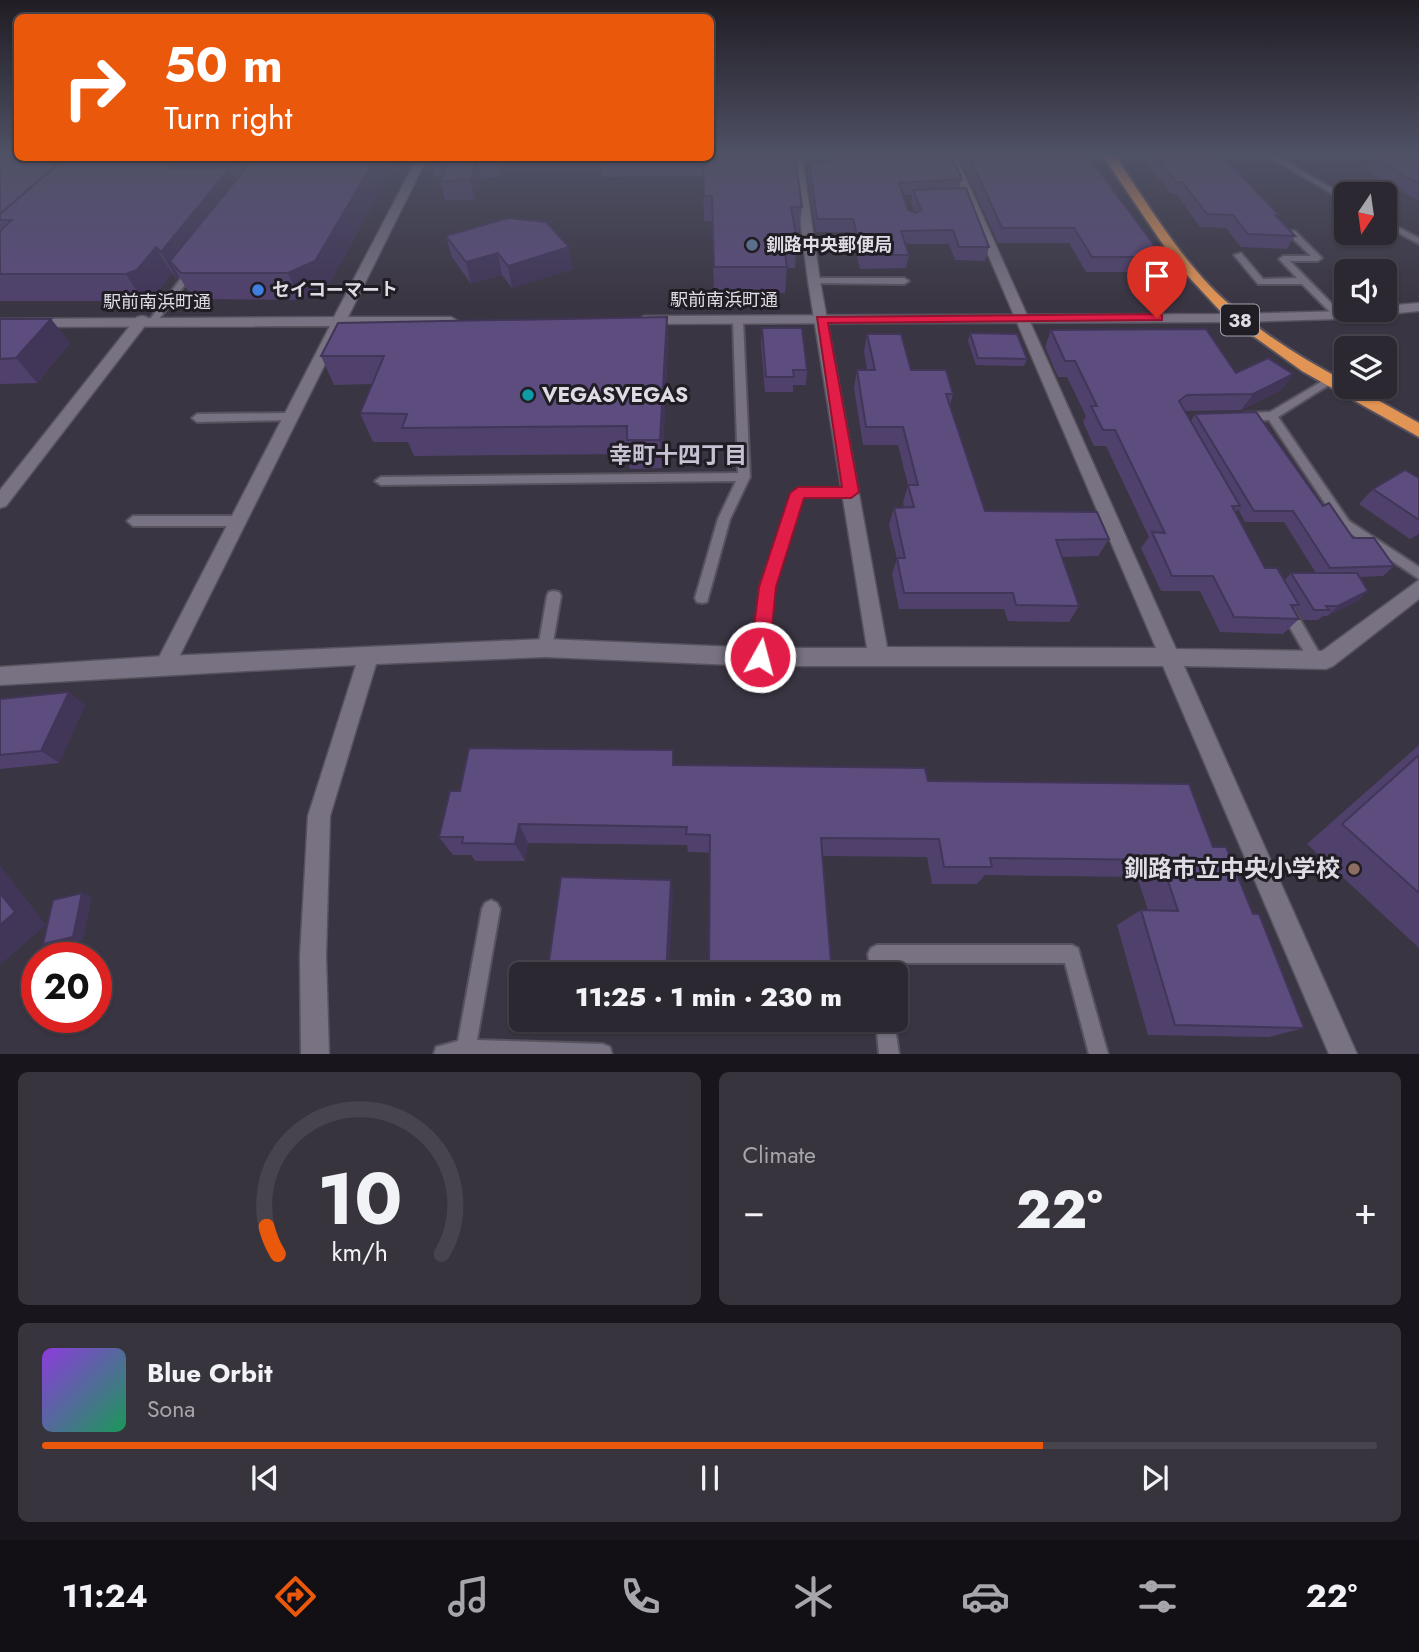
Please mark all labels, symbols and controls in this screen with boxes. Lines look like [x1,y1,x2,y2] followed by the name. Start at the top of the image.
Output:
[164,30,283,100] text: 50 m
[49,42,140,133] icon: right
[164,95,293,141] text: Turn right
[1334,182,1396,245] north arrow
[1334,182,1397,399] map controls
[766,232,892,258] place label: 釧路中央郵便局
[744,237,760,253] marker: 釧路中央郵便局
[1127,246,1187,318] pin
[1138,257,1176,295] icon: arrive
[1334,259,1397,322] button: sound
[272,277,398,303] place label: セイコーマート
[250,282,266,298] marker: セイコーマート
[670,287,778,313] street label: 駅前南浜町通
[103,289,211,315] street label: 駅前南浜町通
[1221,304,1259,336] road number: 38
[1334,336,1397,399] button: layers
[541,380,688,410] place label: VEGASVEGAS
[520,387,536,403] marker: VEGASVEGAS
[609,438,747,472] district label: 幸町十四丁目
[723,620,797,694] position arrow
[1124,851,1340,886] place label: 釧路市立中央小学校
[1346,861,1362,877] marker: 釧路市立中央小学校
[21,942,112,1033] speed limit sign: 20
[575,978,842,1016] text: 11:25 · 1 min · 230 m
[743,1138,816,1172] text: Climate
[317,1147,402,1252] text: 10
[1016,1172,1103,1248] text: 22°
[743,1183,765,1238] text: −
[1354,1183,1377,1238] text: +
[331,1234,388,1270] text: km/h
[147,1354,272,1392] text: Blue Orbit
[147,1392,195,1426] text: Sona
[246,1459,284,1497] icon: previous
[691,1459,729,1497] icon: pause
[1136,1459,1174,1497] icon: next
[271,1572,320,1621] icon: directions
[444,1572,493,1621] icon: music
[616,1572,665,1621] icon: phone
[789,1572,838,1621] icon: climate
[961,1572,1010,1621] icon: car
[1133,1572,1182,1621] icon: filters
[62,1573,148,1619] text: 11:24
[1306,1573,1357,1619] text: 22°

